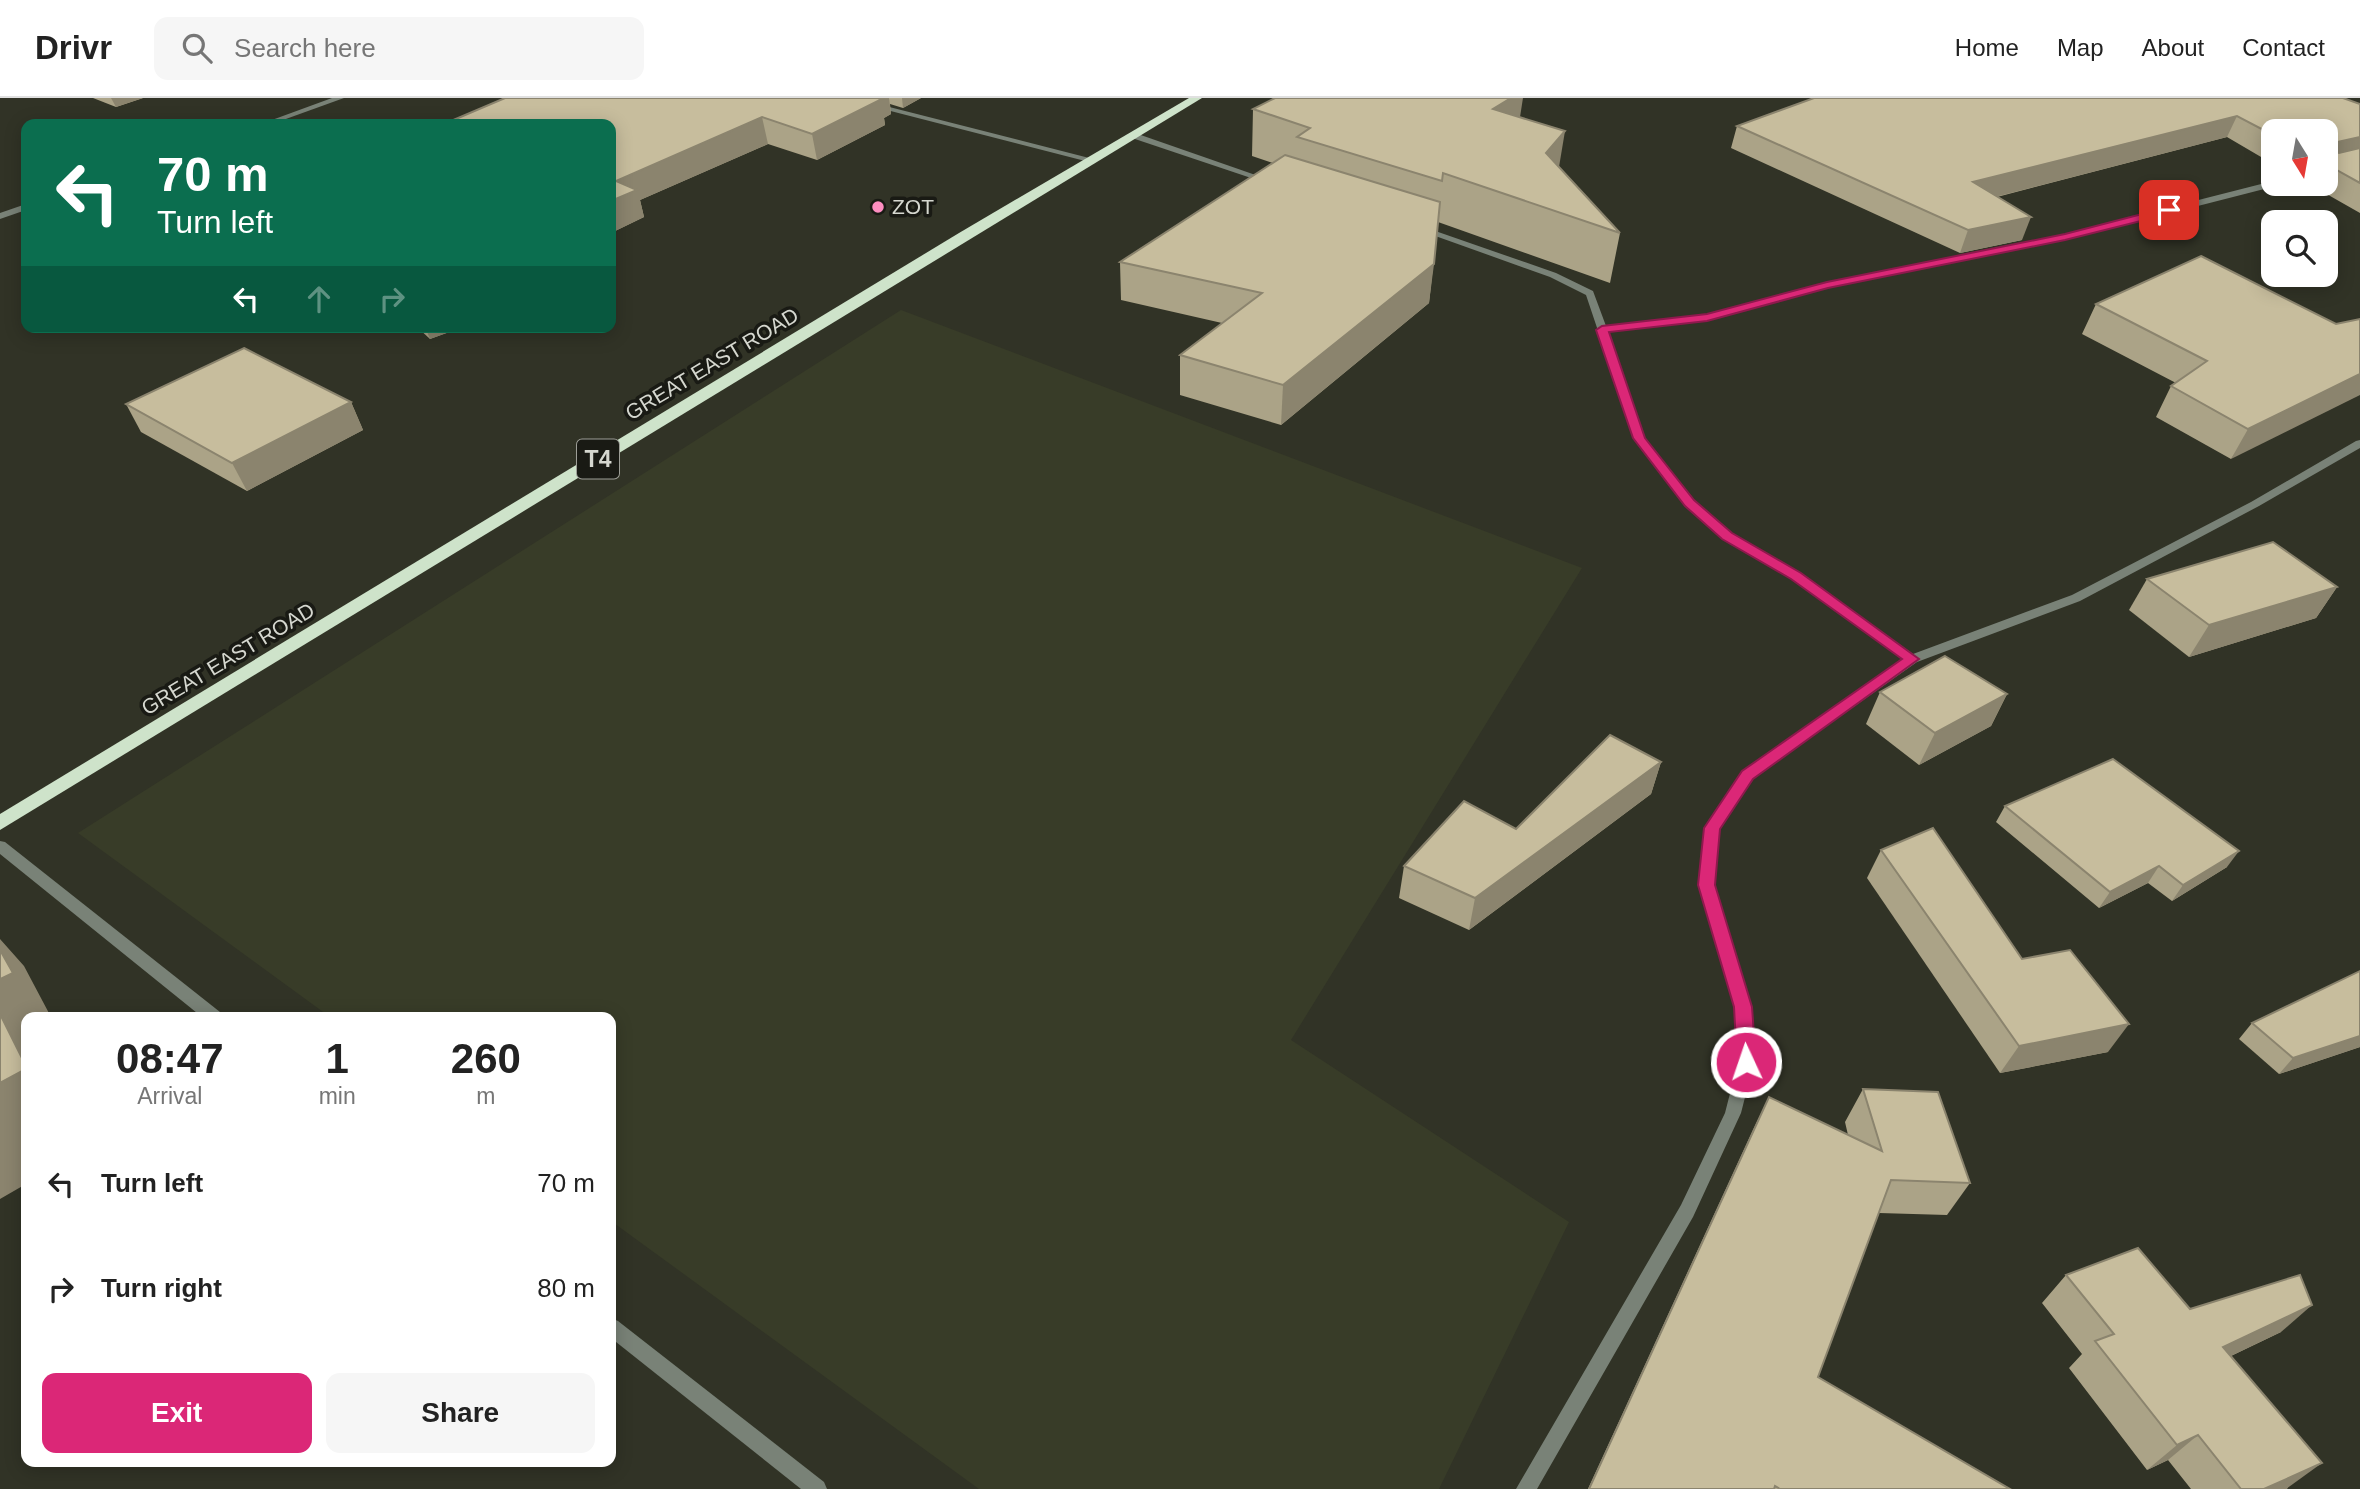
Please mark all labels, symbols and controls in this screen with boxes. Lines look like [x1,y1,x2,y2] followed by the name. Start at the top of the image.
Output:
[154,17,644,80] search box
[35,29,112,66] text: Drivr
[178,29,216,67] icon: search
[234,33,376,63] text: Search here
[1955,34,2019,61] text: Home
[2057,34,2104,61] text: Map
[2142,34,2204,61] text: About
[2242,34,2325,61] text: Contact
[2261,119,2338,196] north arrow
[2261,119,2338,287] map controls
[42,147,133,238] icon: left
[157,147,269,201] text: 70 m
[2139,180,2199,240] pin
[2150,191,2188,229] icon: arrive
[892,195,934,218] place label: ZOT
[870,199,886,215] marker: ZOT
[157,204,273,240] text: Turn left
[2261,210,2338,287] button: search
[227,280,265,318] icon: left
[300,280,338,318] icon: ahead
[373,280,411,318] icon: right
[621,303,802,424] street label: GREAT EAST ROAD
[577,440,619,478] road number: T4
[137,598,318,719] street label: GREAT EAST ROAD
[1709,1025,1783,1099] position arrow
[116,1035,224,1082] text: 08:47
[325,1035,349,1082] text: 1
[451,1035,521,1082] text: 260
[137,1083,202,1109] text: Arrival
[319,1083,356,1109] text: min
[476,1083,495,1109] text: m
[42,1165,80,1203] icon: left
[101,1168,203,1198] text: Turn left
[537,1168,595,1198] text: 70 m
[42,1270,80,1308] icon: right
[101,1273,222,1303] text: Turn right
[537,1273,595,1303] text: 80 m
[42,1373,312,1453] button: Exit
[326,1373,595,1453] button: Share

